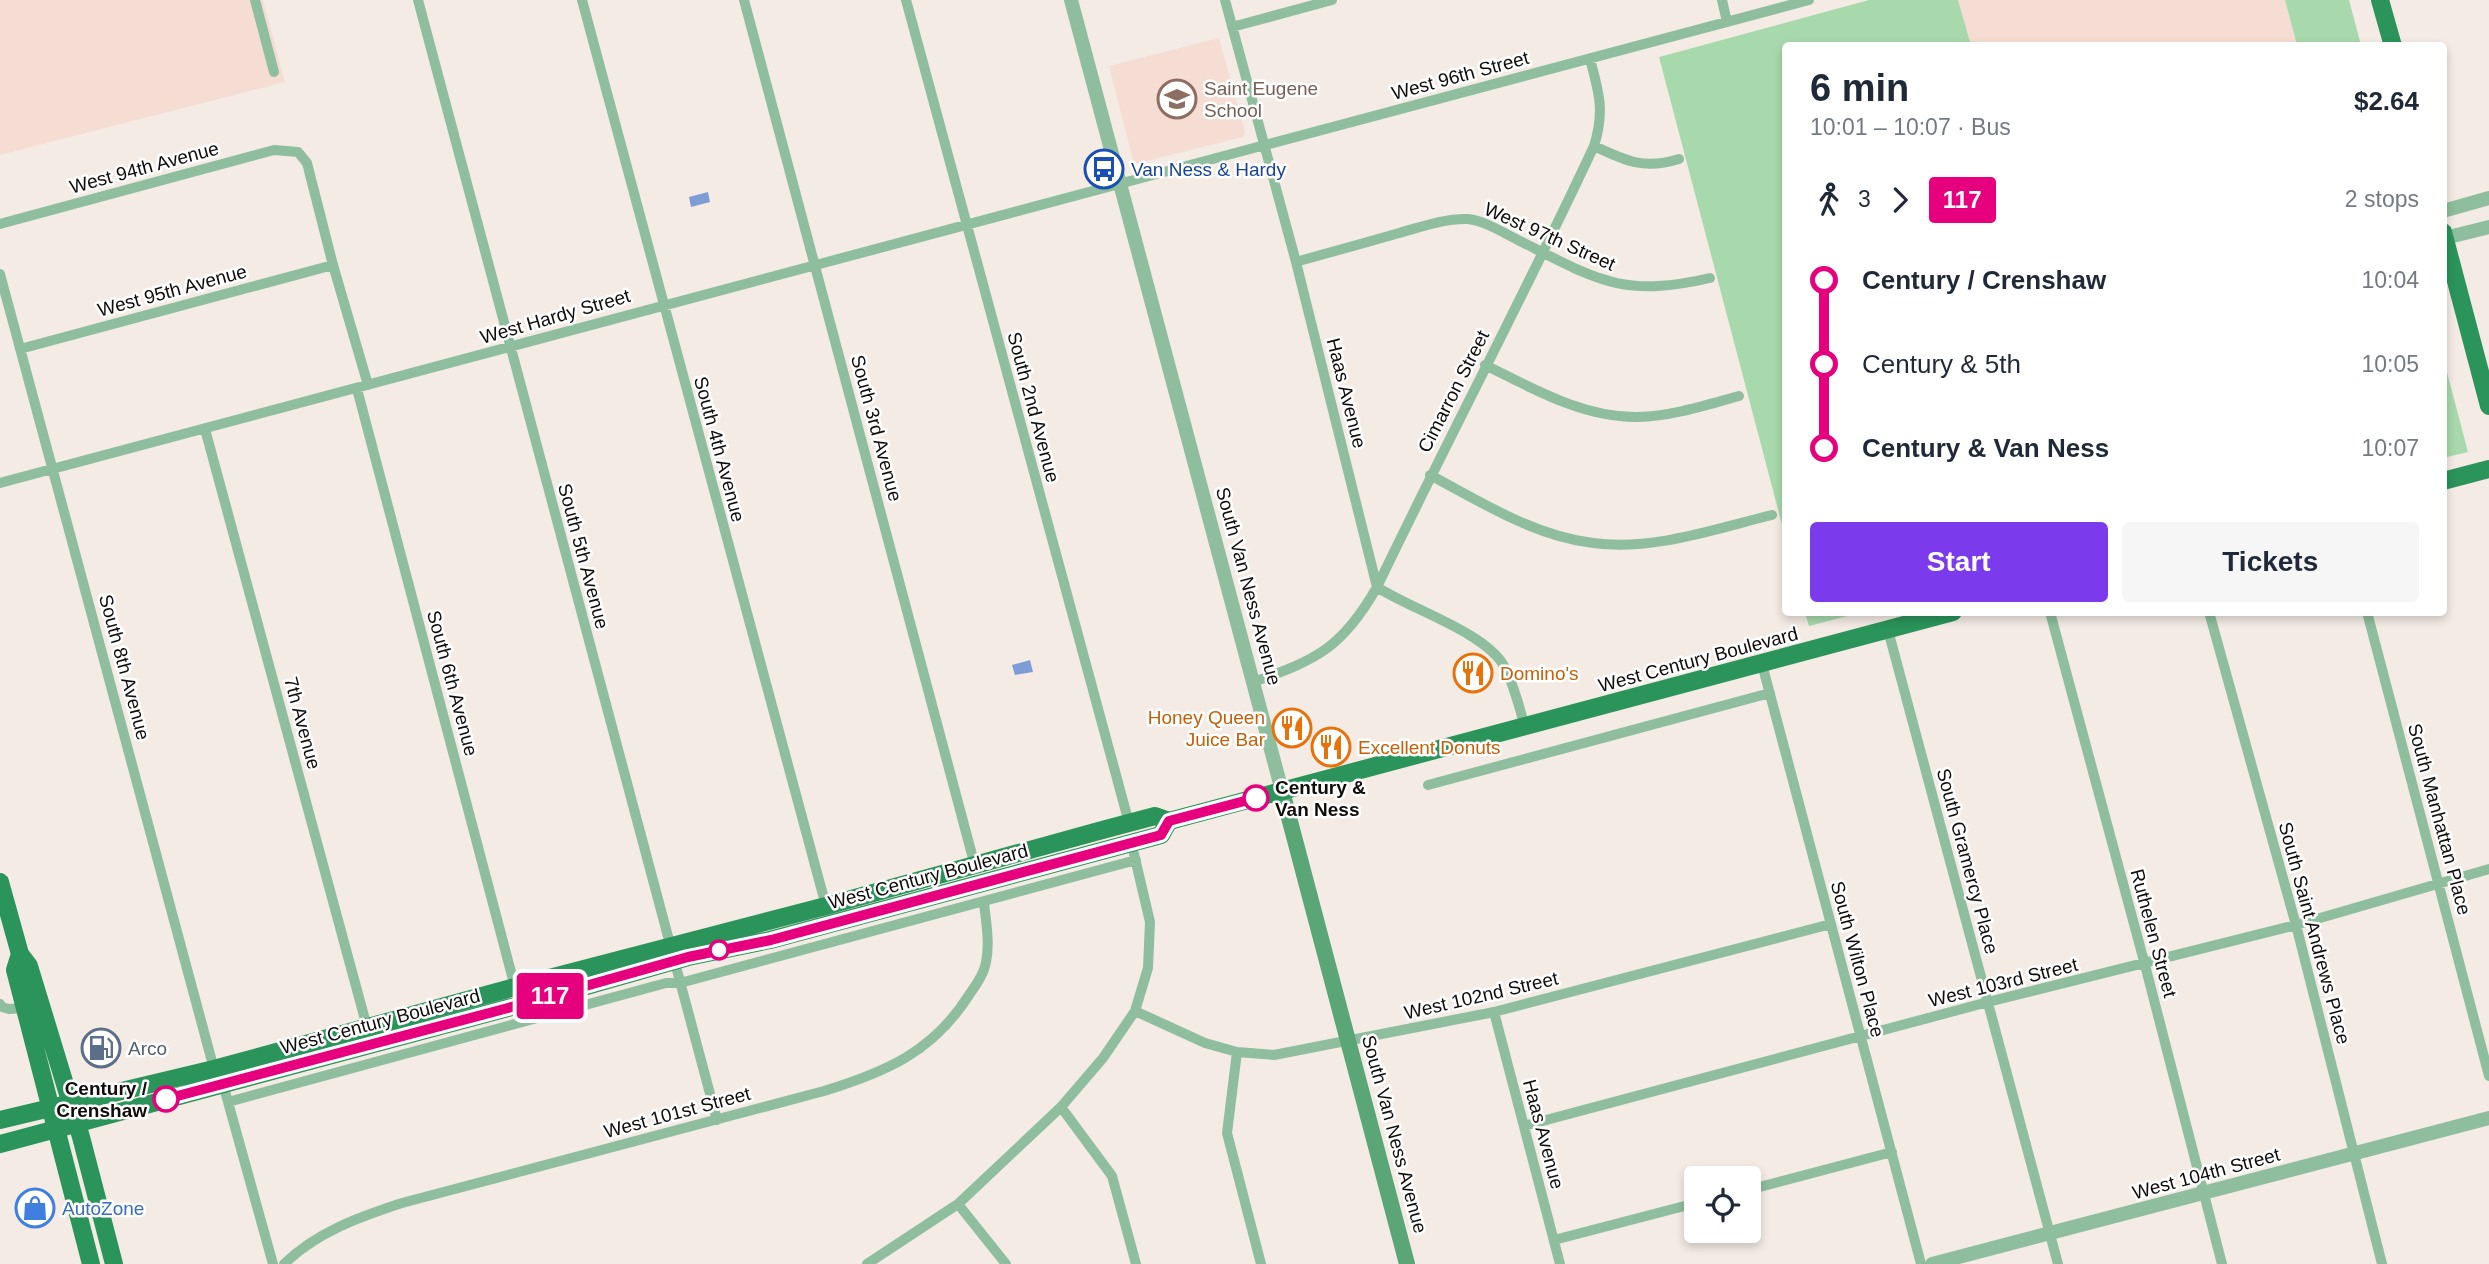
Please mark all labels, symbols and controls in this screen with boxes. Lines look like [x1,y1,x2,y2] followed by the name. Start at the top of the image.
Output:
[1389,47,1532,104] street label: West 96th Street
[1810,67,1909,109] text: 6 min
[1156,78,1198,120] school or university icon: Saint Eugene School
[1204,78,1318,121] place label: Saint Eugene School
[2354,86,2419,116] text: $2.64
[1810,114,2011,140] text: 10:01 – 10:07 · Bus
[67,137,221,197] street label: West 94th Avenue
[1083,148,1125,190] bus stop icon: Van Ness & Hardy
[1131,159,1286,180] place label: Van Ness & Hardy
[1810,181,1848,219] icon: walk
[1881,181,1919,219] icon: forward
[1858,186,1871,212] text: 3
[1943,186,1982,213] text: 117
[2345,186,2419,212] text: 2 stops
[1481,198,1619,275] street label: West 97th Street
[95,260,249,320] street label: West 95th Avenue
[1862,265,2106,295] text: Century / Crenshaw
[2361,267,2419,293] text: 10:04
[478,285,633,348] street label: West Hardy Street
[1414,326,1494,456] street label: Cimarron Street
[1003,330,1064,485] street label: South 2nd Avenue
[1323,336,1370,450] street label: Haas Avenue
[1862,349,2021,379] text: Century & 5th
[2361,351,2419,377] text: 10:05
[847,353,906,504] street label: South 3rd Avenue
[690,374,749,524] street label: South 4th Avenue
[1862,433,2109,463] text: Century & Van Ness
[2361,435,2419,461] text: 10:07
[554,481,613,631] street label: South 5th Avenue
[1212,485,1285,687] street label: South Van Ness Avenue
[1810,522,2108,602] button: Start
[2122,522,2419,602] button: Tickets
[95,592,154,742] street label: South 8th Avenue
[423,608,482,758] street label: South 6th Avenue
[1596,623,1800,696] street label: West Century Boulevard
[1452,652,1494,694] restaurant icon: Domino's
[1500,663,1579,684] place label: Domino's
[280,675,325,772] street label: 7th Avenue
[1148,707,1266,750] place label: Honey Queen Juice Bar
[1271,707,1313,749] restaurant icon: Honey Queen Juice Bar
[2404,721,2475,917] street label: South Manhattan Place
[1310,726,1352,768] restaurant icon: Excellent Donuts
[1358,737,1501,758] place label: Excellent Donuts
[1933,766,2002,956] street label: South Gramercy Place
[1275,777,1366,820] place label: Century & Van Ness
[1243,785,1269,811] marker: Century & Van Ness
[2275,820,2354,1047] street label: South Saint Andrews Place
[826,840,1030,913] street label: West Century Boulevard
[2126,867,2181,1000] street label: Ruthelen Street
[1827,879,1888,1039] street label: South Wilton Place
[709,940,729,960] unlabelled marker
[1926,954,2080,1011] street label: West 103rd Street
[1402,967,1561,1023] street label: West 102nd Street
[510,973,590,1019] line badge: 117
[531,982,569,1009] text: 117
[278,985,482,1058] street label: West Century Boulevard
[80,1027,122,1069] fuel station icon: Arco
[1358,1033,1431,1235] street label: South Van Ness Avenue
[128,1038,167,1059] place label: Arco
[1519,1077,1568,1191] street label: Haas Avenue
[56,1078,148,1121] place label: Century / Crenshaw
[602,1083,753,1142] street label: West 101st Street
[153,1086,179,1112] marker: Century / Crenshaw
[2130,1144,2283,1203] street label: West 104th Street
[1684,1166,1761,1243] map controls
[1684,1166,1761,1243] button: locate
[14,1187,56,1229] shop icon: AutoZone
[62,1198,144,1219] place label: AutoZone

